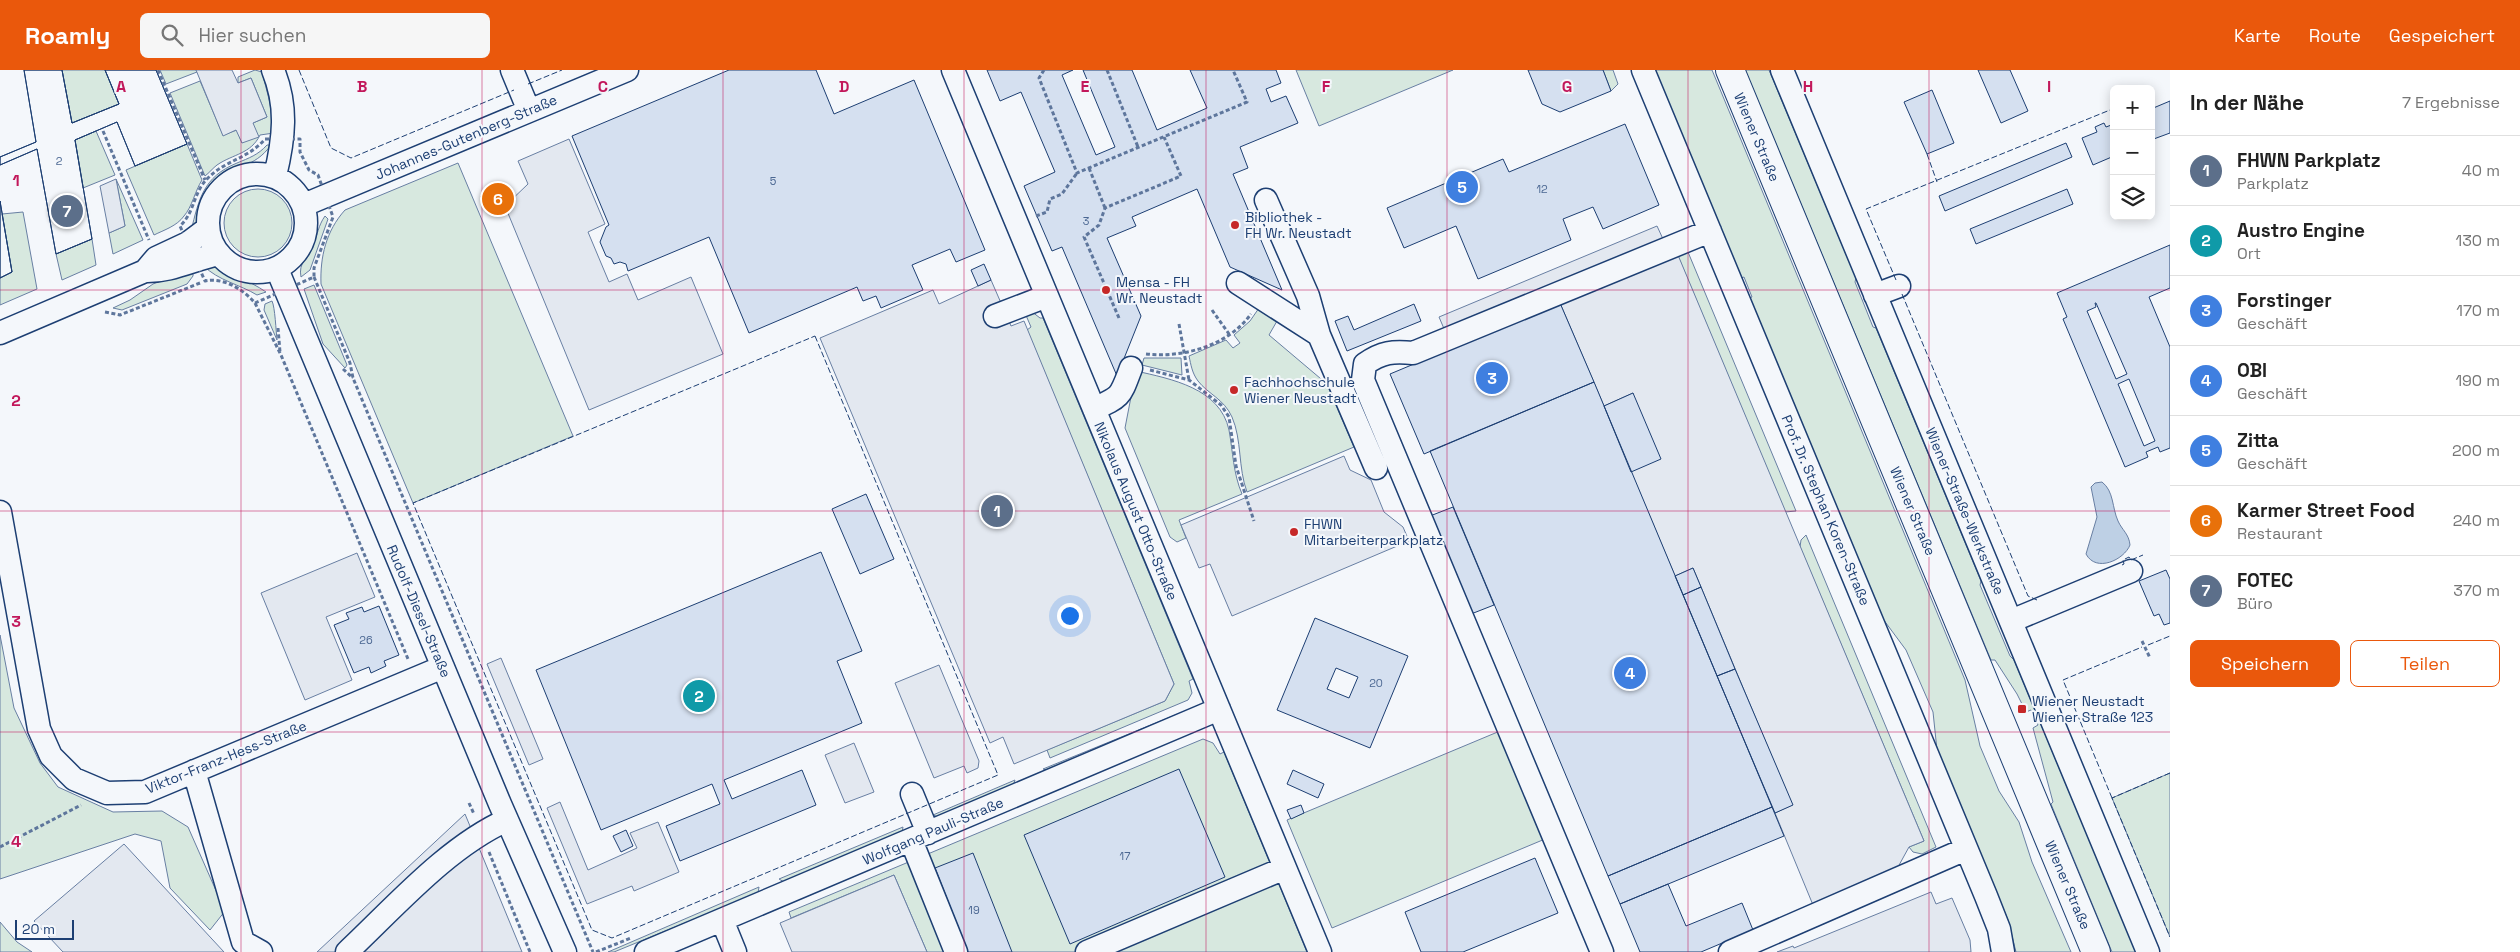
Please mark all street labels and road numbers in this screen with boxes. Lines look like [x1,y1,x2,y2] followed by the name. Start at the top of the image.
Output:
[372,90,560,184] street label: Johannes-Gutenberg-Straße
[1730,90,1784,184] street label: Wiener Straße
[1778,412,1874,608] street label: Prof. Dr. Stephan Koren-Straße
[1090,419,1182,603] street label: Nikolaus August Otto-Straße
[1921,424,2009,598] street label: Wiener-Straße-Werkstraße
[1886,464,1940,558] street label: Wiener Straße
[383,542,455,680] street label: Rudolf-Diesel-Straße
[143,716,309,798] street label: Viktor-Franz-Hess-Straße
[860,793,1006,869] street label: Wolfgang Pauli-Straße
[2041,838,2095,932] street label: Wiener Straße

